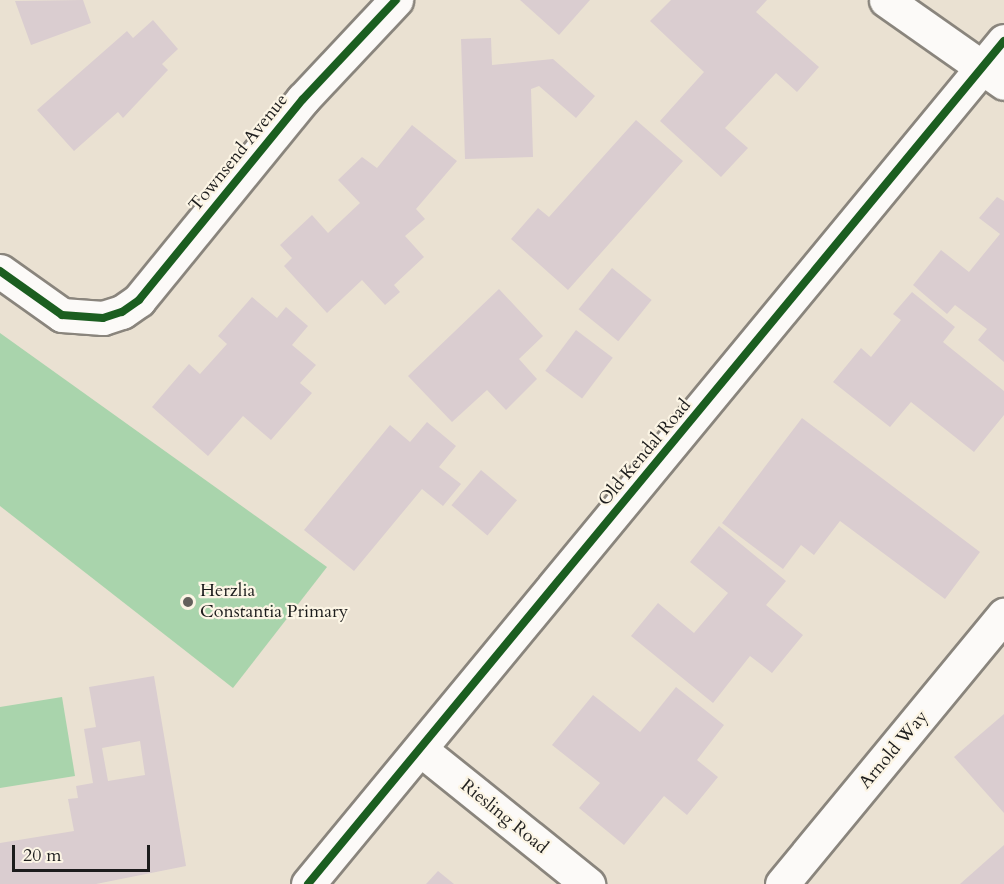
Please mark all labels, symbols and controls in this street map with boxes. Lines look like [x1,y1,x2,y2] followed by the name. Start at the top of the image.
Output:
[185,90,293,216] street label: Townsend Avenue
[594,395,696,511] street label: Old Kendal Road
[200,581,348,624] place label: Herzlia Constantia Primary
[181,595,195,609] marker: Herzlia Constantia Primary
[855,706,933,794] street label: Arnold Way
[456,775,552,859] street label: Riesling Road
[15,833,153,871] scale bar
[23,843,62,868] text: 20 m

